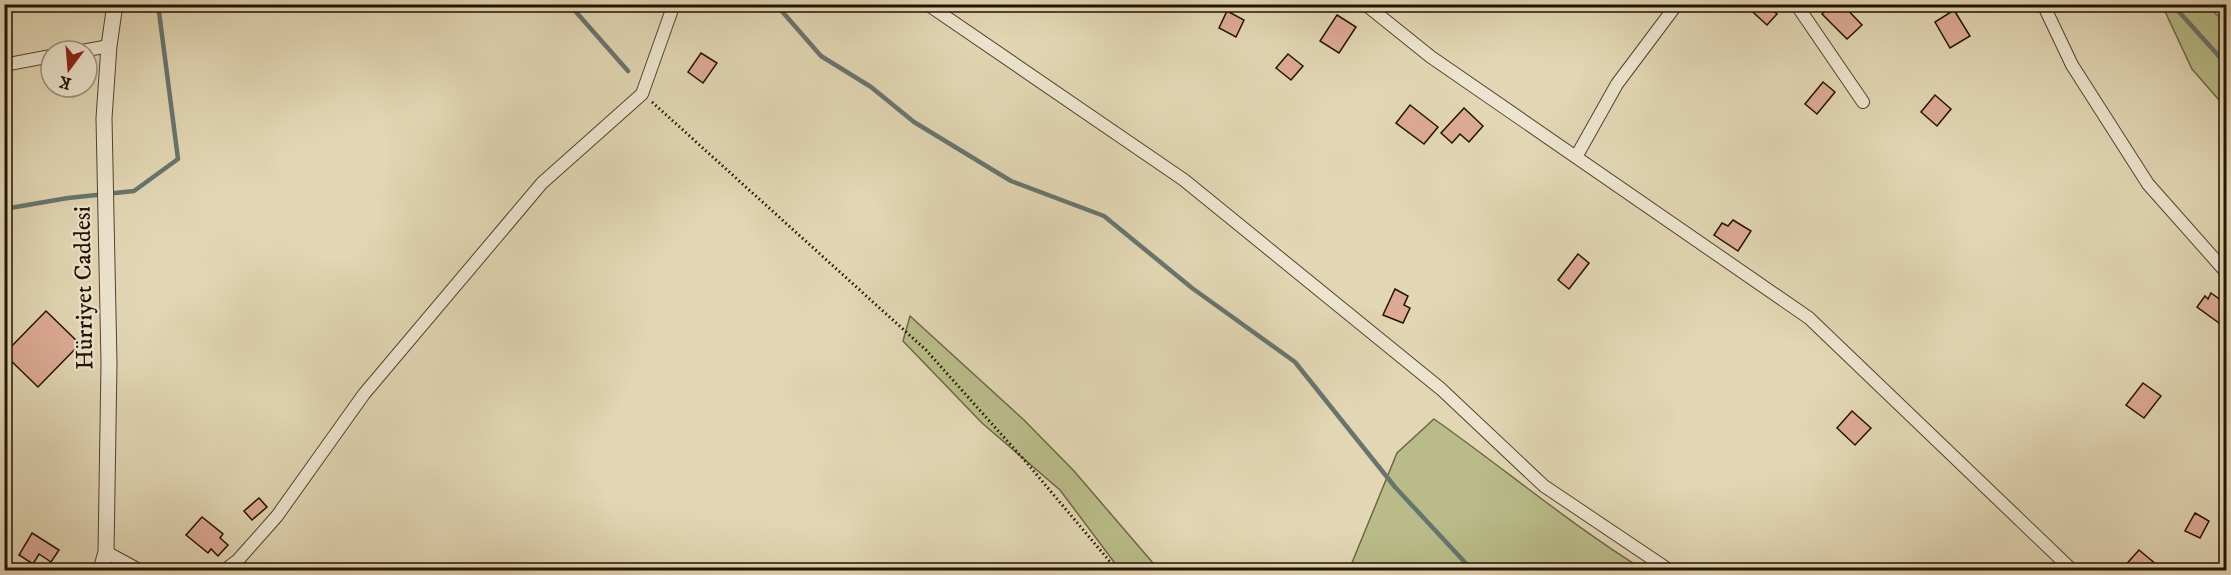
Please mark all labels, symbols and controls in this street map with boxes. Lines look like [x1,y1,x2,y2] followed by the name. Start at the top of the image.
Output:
[39,39,99,99] north arrow
[56,71,73,94] text: K
[68,206,100,370] street label: Hürriyet Caddesi

